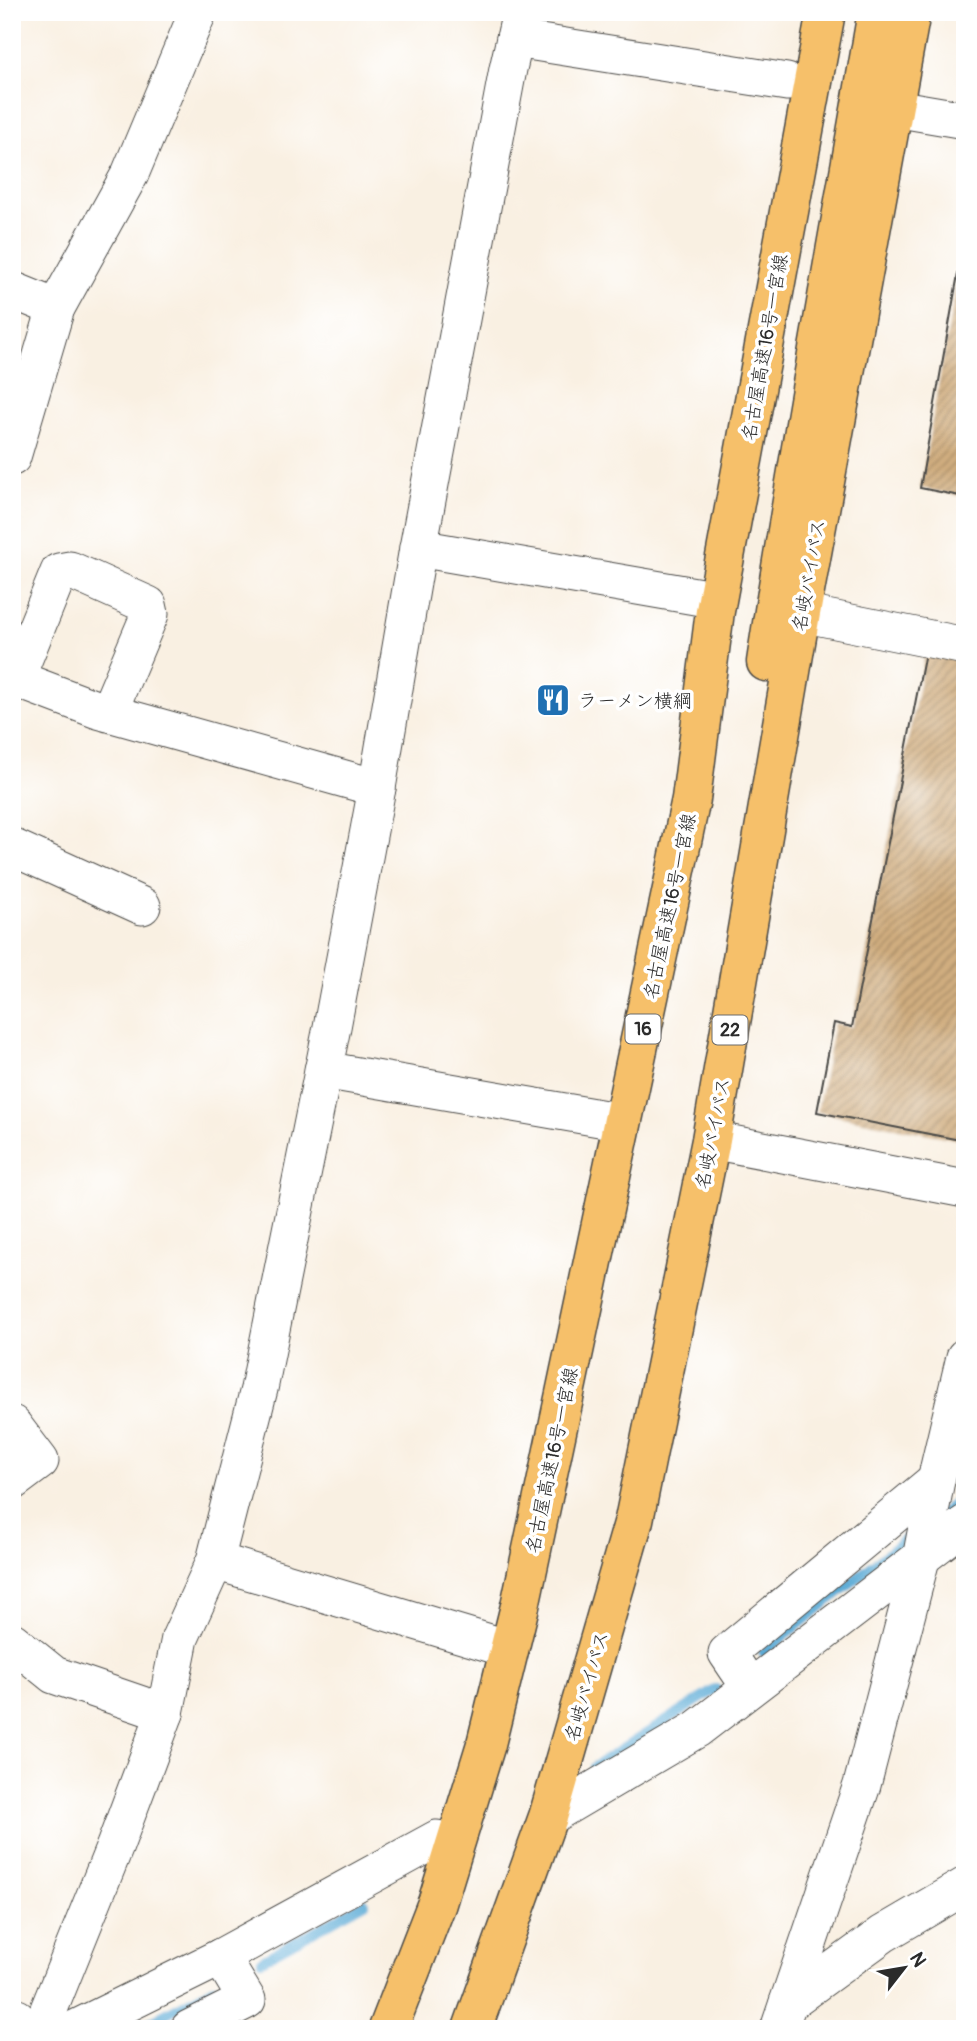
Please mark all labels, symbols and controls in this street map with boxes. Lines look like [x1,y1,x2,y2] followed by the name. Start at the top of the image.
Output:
[737,252,793,443] street label: 名古屋高速16号一宮線
[787,517,831,633] street label: 名岐バイパス
[534,681,572,719] restaurant icon: ラーメン横綱
[578,689,692,713] place label: ラーメン横綱
[639,811,701,1001] street label: 名古屋高速16号一宮線
[626,1014,660,1044] road number: 16
[712,1015,748,1044] road number: 22
[690,1075,736,1191] street label: 名岐バイパス
[521,1365,583,1555] street label: 名古屋高速16号一宮線
[560,1628,614,1744] street label: 名岐バイパス
[869,1932,939,2002] north arrow
[904,1948,931,1972] text: N

